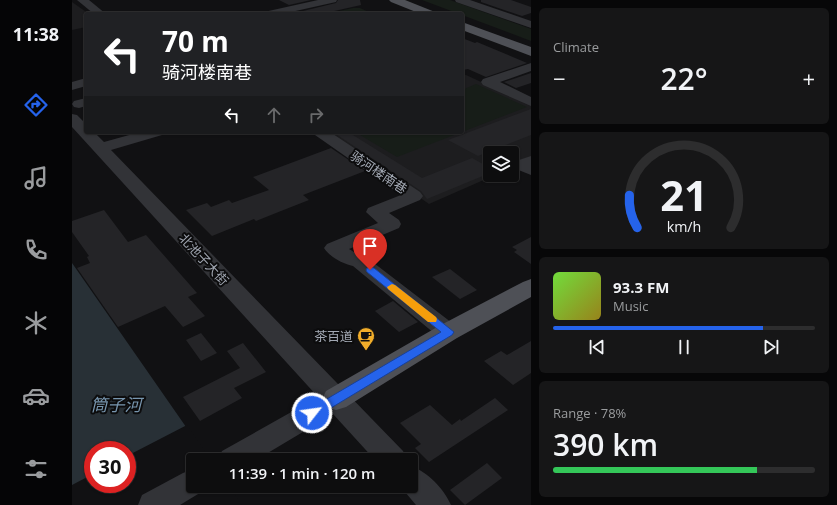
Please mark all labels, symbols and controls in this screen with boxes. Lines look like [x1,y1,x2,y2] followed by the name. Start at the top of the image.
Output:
[13,22,59,46] text: 11:38
[162,22,229,60] text: 70 m
[96,28,148,80] icon: left
[553,38,599,56] text: Climate
[660,58,708,99] text: 22°
[162,60,252,84] text: 骑河楼南巷
[553,63,566,93] text: −
[802,63,815,93] text: +
[22,91,50,119] icon: directions
[221,104,243,126] icon: left
[263,104,285,126] icon: ahead
[305,104,327,126] icon: right
[347,146,411,198] street label: 骑河楼南巷
[483,146,519,182] map controls
[483,146,519,182] button: layers
[22,164,50,192] icon: music
[660,167,708,223] text: 21
[667,217,701,236] text: km/h
[175,229,233,289] street label: 北池子大街
[353,229,387,270] pin
[359,235,381,257] icon: arrive
[22,236,50,264] icon: phone
[613,277,669,297] text: 93.3 FM
[613,297,648,315] text: Music
[22,309,50,337] icon: climate
[356,326,376,351] cafe icon: 茶百道
[314,327,353,345] place label: 茶百道
[586,336,608,358] icon: previous
[673,336,695,358] icon: pause
[760,336,782,358] icon: next
[22,382,50,410] icon: car
[291,392,333,434] position arrow
[91,393,144,416] water label: 筒子河
[553,404,626,422] text: Range · 78%
[553,424,658,465] text: 390 km
[84,441,136,493] speed limit sign: 30
[22,455,50,483] icon: filters
[229,463,375,483] text: 11:39 · 1 min · 120 m

